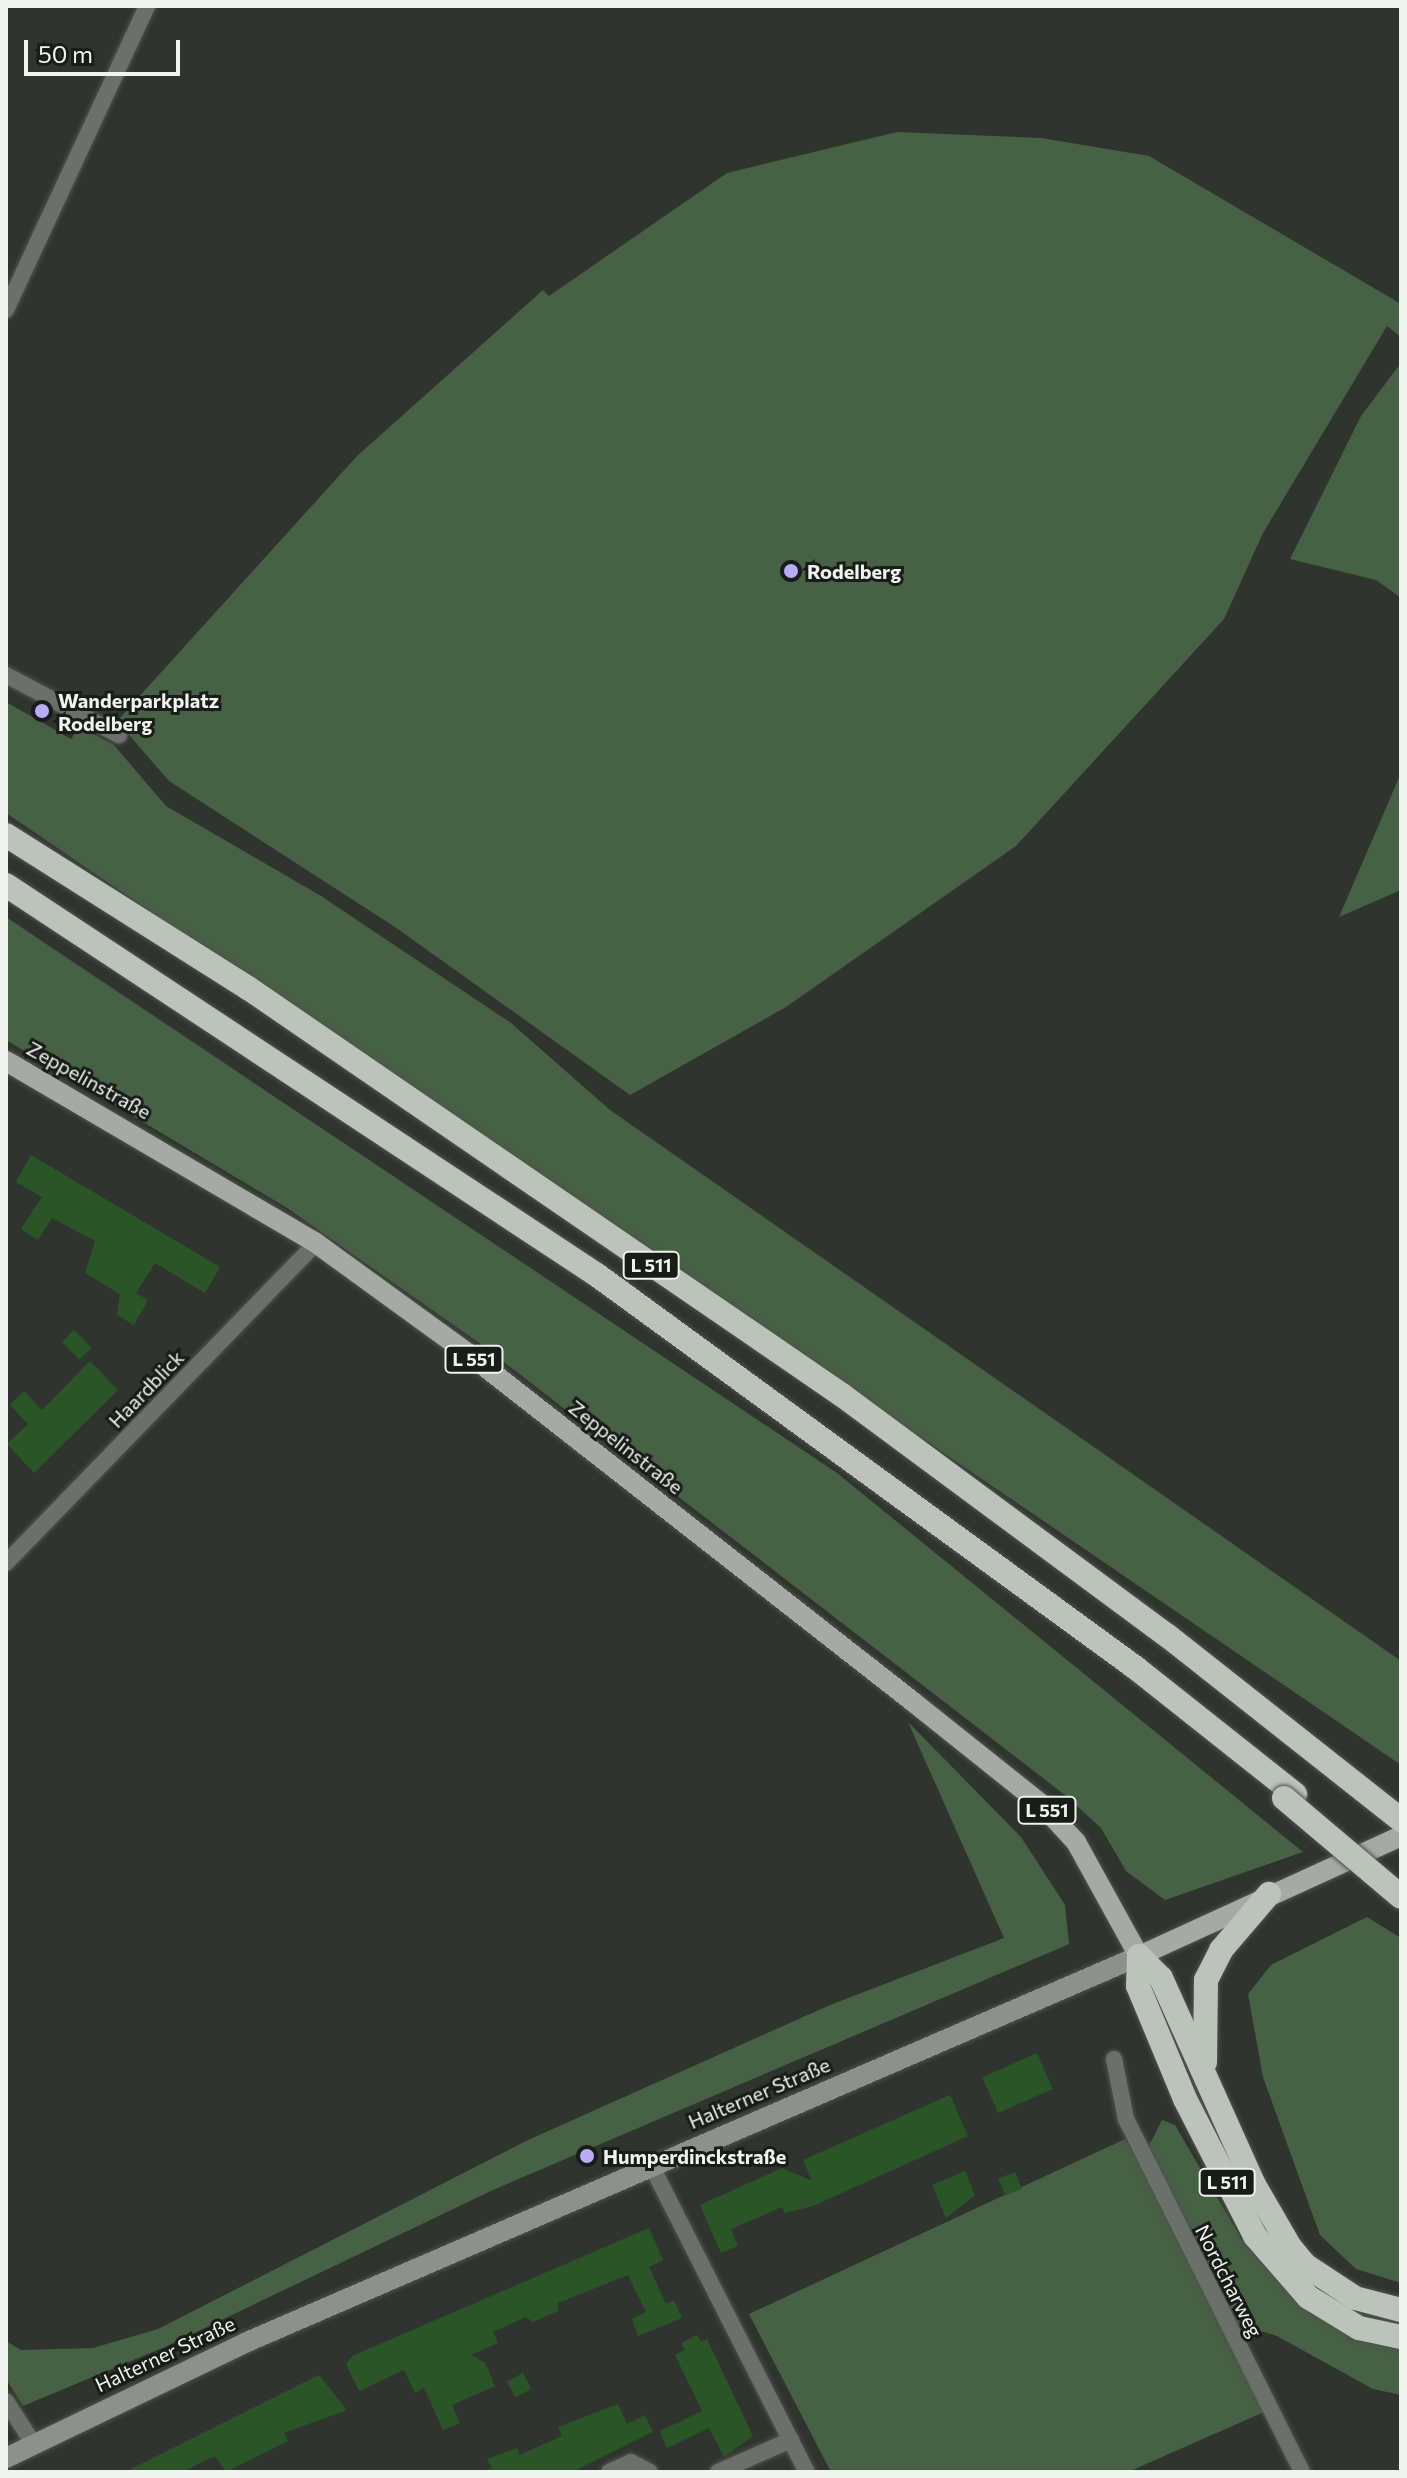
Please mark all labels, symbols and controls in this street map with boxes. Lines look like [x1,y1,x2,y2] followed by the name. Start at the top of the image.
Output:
[28,24,184,74] scale bar
[38,39,93,68] text: 50 m
[807,559,901,583] place label: Rodelberg
[782,562,800,580] marker: Rodelberg
[58,688,219,735] place label: Wanderparkplatz Rodelberg
[33,702,51,720] marker: Wanderparkplatz Rodelberg
[23,1036,155,1124] street label: Zeppelinstraße
[621,1251,681,1279] road number: L 511
[103,1345,189,1433] street label: Haardblick
[444,1345,504,1373] road number: L 551
[564,1395,688,1499] street label: Zeppelinstraße
[1017,1796,1077,1824] road number: L 551
[685,2052,833,2134] street label: Halterner Straße
[603,2144,786,2168] place label: Humperdinckstraße
[578,2147,596,2165] marker: Humperdinckstraße
[1197,2168,1257,2196] road number: L 511
[1190,2221,1268,2341] street label: Nordcharweg
[91,2311,239,2397] street label: Halterner Straße

